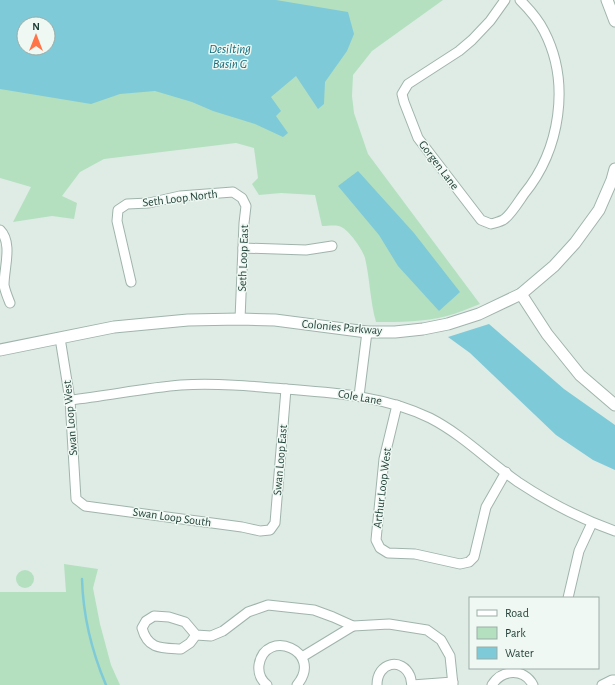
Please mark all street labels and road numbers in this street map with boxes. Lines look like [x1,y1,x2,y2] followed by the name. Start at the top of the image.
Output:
[417,138,461,192] street label: Gorgen Lane
[142,187,218,209] street label: Seth Loop North
[236,224,250,292] street label: Seth Loop East
[301,318,383,337] street label: Colonies Parkway
[61,380,79,456] street label: Swan Loop West
[337,387,383,407] street label: Cole Lane
[271,424,289,496] street label: Swan Loop East
[371,447,393,529] street label: Arthur Loop West
[132,506,212,528] street label: Swan Loop South

